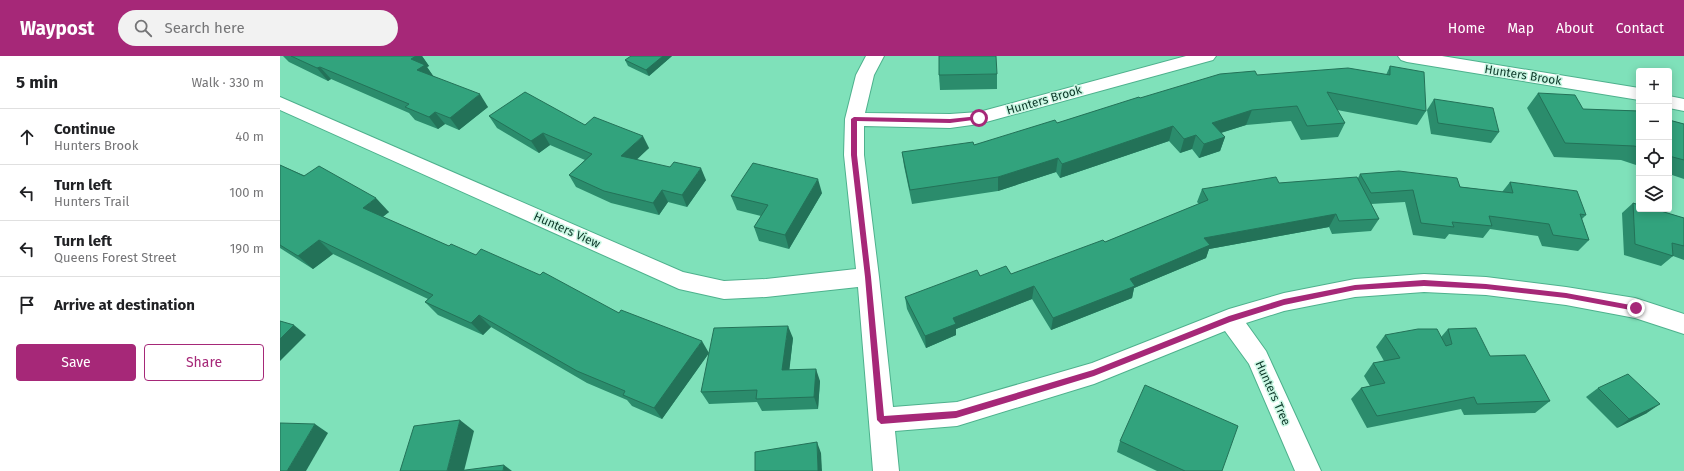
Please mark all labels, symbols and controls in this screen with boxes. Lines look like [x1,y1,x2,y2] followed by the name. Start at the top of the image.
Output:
[118,10,398,46] search box
[20,17,94,40] text: Waypost
[132,17,154,39] icon: search
[164,19,245,37] text: Search here
[1448,20,1485,37] text: Home
[1507,20,1534,37] text: Map
[1556,20,1594,37] text: About
[1616,20,1664,37] text: Contact
[1483,62,1563,88] street label: Hunters Brook
[1636,68,1672,212] map controls
[1636,68,1672,104] button: +
[16,72,58,93] text: 5 min
[191,75,264,90] text: Walk · 330 m
[1005,82,1084,117] street label: Hunters Brook
[1636,104,1672,140] button: −
[970,109,988,127] route start
[54,120,115,138] text: Continue
[16,126,38,148] icon: ahead
[235,129,264,144] text: 40 m
[54,138,138,153] text: Hunters Brook
[1636,140,1672,176] button: locate
[54,176,112,194] text: Turn left
[1636,176,1672,212] button: layers
[16,182,38,204] icon: left
[229,185,264,200] text: 100 m
[54,194,129,209] text: Hunters Trail
[532,209,603,251] street label: Hunters View
[54,232,112,250] text: Turn left
[16,238,38,260] icon: left
[230,241,264,256] text: 190 m
[54,250,177,265] text: Queens Forest Street
[16,294,38,316] icon: arrive
[54,296,195,314] text: Arrive at destination
[1627,299,1645,317] route end
[16,344,136,381] button: Save
[144,344,264,381] button: Share
[1253,358,1293,428] street label: Hunters Tree

